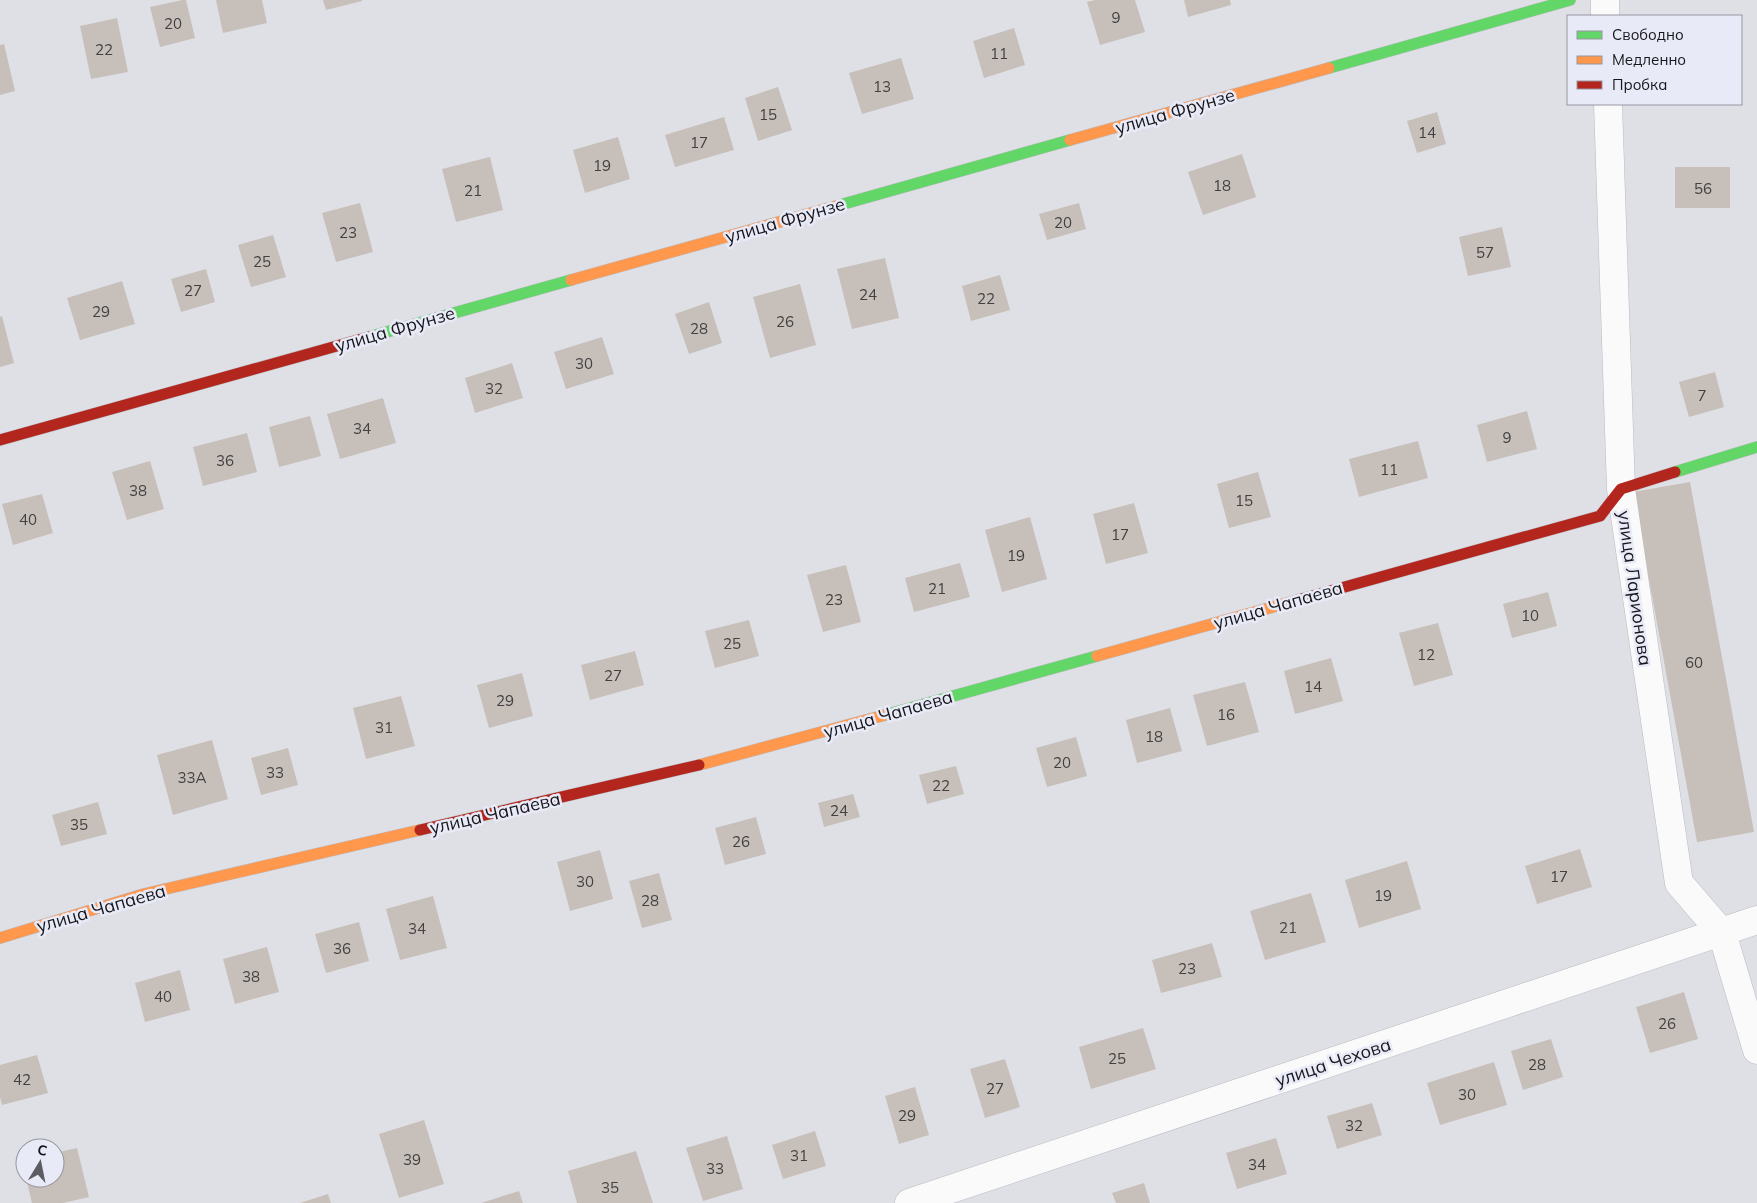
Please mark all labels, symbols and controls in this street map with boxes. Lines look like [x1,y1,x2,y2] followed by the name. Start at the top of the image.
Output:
[1111,8,1121,27] house number: 9
[164,14,182,33] house number: 20
[1567,15,1742,105] legend
[1612,25,1684,44] text: Свободно
[95,40,113,59] house number: 22
[990,44,1008,63] house number: 11
[1612,50,1686,69] text: Медленно
[1612,75,1667,94] text: Пробка
[873,77,891,96] house number: 13
[1113,83,1237,139] street label: улица Фрунзе
[759,105,777,124] house number: 15
[1418,123,1436,142] house number: 14
[690,133,708,152] house number: 17
[593,156,611,175] house number: 19
[1213,176,1231,195] house number: 18
[1694,179,1712,198] house number: 56
[464,181,482,200] house number: 21
[723,192,847,248] street label: улица Фрунзе
[1054,213,1072,232] house number: 20
[339,223,357,242] house number: 23
[1476,243,1494,262] house number: 57
[253,252,271,271] house number: 25
[184,281,202,300] house number: 27
[859,285,877,304] house number: 24
[977,289,995,308] house number: 22
[333,301,457,357] street label: улица Фрунзе
[92,302,110,321] house number: 29
[776,312,794,331] house number: 26
[690,319,708,338] house number: 28
[575,354,593,373] house number: 30
[485,379,503,398] house number: 32
[1697,386,1707,405] house number: 7
[353,419,371,438] house number: 34
[1502,428,1512,447] house number: 9
[216,451,234,470] house number: 36
[1380,460,1398,479] house number: 11
[129,481,147,500] house number: 38
[1235,491,1253,510] house number: 15
[1613,509,1657,667] street label: улица Ларионова
[19,510,37,529] house number: 40
[1111,525,1129,544] house number: 17
[1007,546,1025,565] house number: 19
[1211,576,1345,634] street label: улица Чапаева
[928,579,946,598] house number: 21
[825,590,843,609] house number: 23
[1521,606,1539,625] house number: 10
[723,634,741,653] house number: 25
[1417,645,1435,664] house number: 12
[1685,653,1703,672] house number: 60
[604,666,622,685] house number: 27
[1304,677,1322,696] house number: 14
[821,685,955,743] street label: улица Чапаева
[496,691,514,710] house number: 29
[1217,705,1235,724] house number: 16
[375,718,393,737] house number: 31
[1145,727,1163,746] house number: 18
[1053,753,1071,772] house number: 20
[266,763,284,782] house number: 33
[177,768,207,787] house number: 33А
[932,776,950,795] house number: 22
[427,787,563,839] street label: улица Чапаева
[830,801,848,820] house number: 24
[70,815,88,834] house number: 35
[732,832,750,851] house number: 26
[1550,867,1568,886] house number: 17
[576,872,594,891] house number: 30
[34,879,168,937] street label: улица Чапаева
[1374,886,1392,905] house number: 19
[641,891,659,910] house number: 28
[1279,918,1297,937] house number: 21
[408,919,426,938] house number: 34
[333,939,351,958] house number: 36
[1178,959,1196,978] house number: 23
[242,967,260,986] house number: 38
[154,987,172,1006] house number: 40
[1658,1014,1676,1033] house number: 26
[1272,1032,1394,1092] street label: улица Чехова
[1108,1049,1126,1068] house number: 25
[1528,1055,1546,1074] house number: 28
[13,1070,31,1089] house number: 42
[986,1079,1004,1098] house number: 27
[1458,1085,1476,1104] house number: 30
[898,1106,916,1125] house number: 29
[1345,1116,1363,1135] house number: 32
[15,1138,65,1188] north arrow
[36,1141,49,1160] text: С
[790,1146,808,1165] house number: 31
[403,1150,421,1169] house number: 39
[1248,1155,1266,1174] house number: 34
[706,1159,724,1178] house number: 33
[601,1178,619,1197] house number: 35

